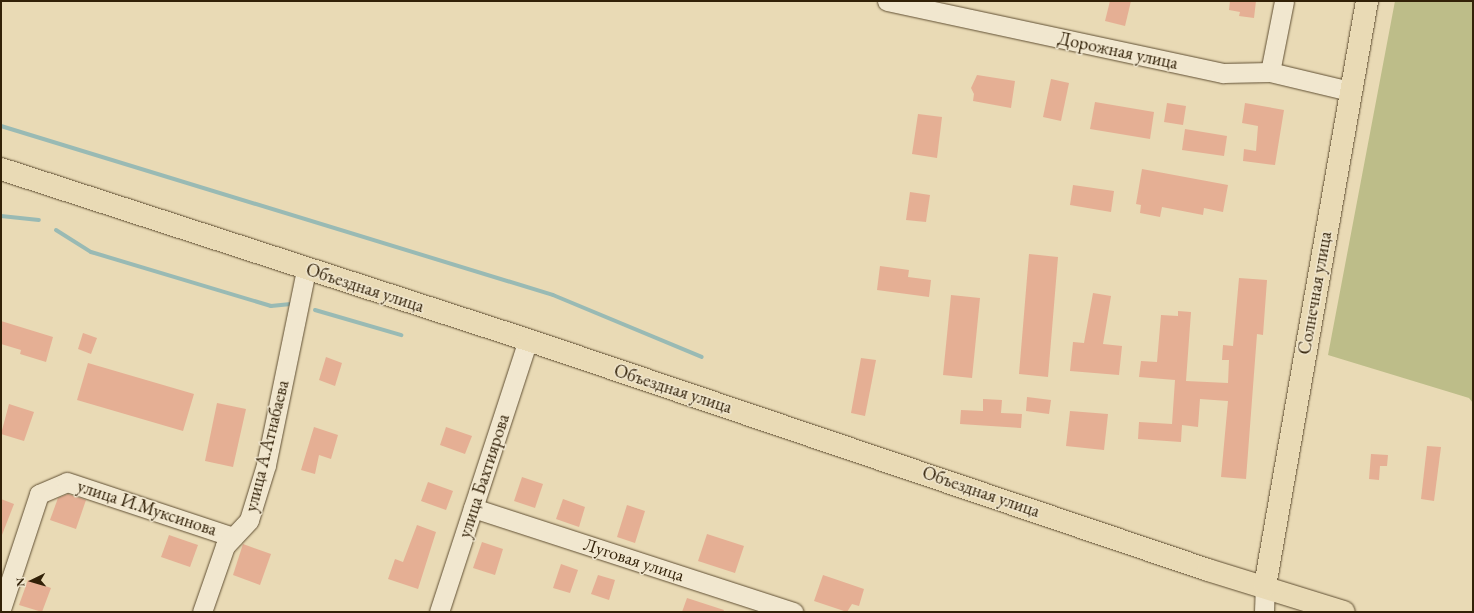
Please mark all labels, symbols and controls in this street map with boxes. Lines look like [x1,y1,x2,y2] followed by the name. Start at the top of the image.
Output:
[1056,28,1180,74] street label: Дорожная улица
[1294,230,1336,356] street label: Солнечная улица
[303,259,427,317] street label: Объездная улица
[611,360,735,418] street label: Объездная улица
[240,378,294,514] street label: улица А.Атнабаева
[454,411,514,541] street label: улица Бахтиярова
[919,462,1043,522] street label: Объездная улица
[74,475,220,541] street label: улица И.Муксинова
[581,534,687,586] street label: Луговая улица
[12,561,52,601] north arrow
[13,577,27,587] text: N

